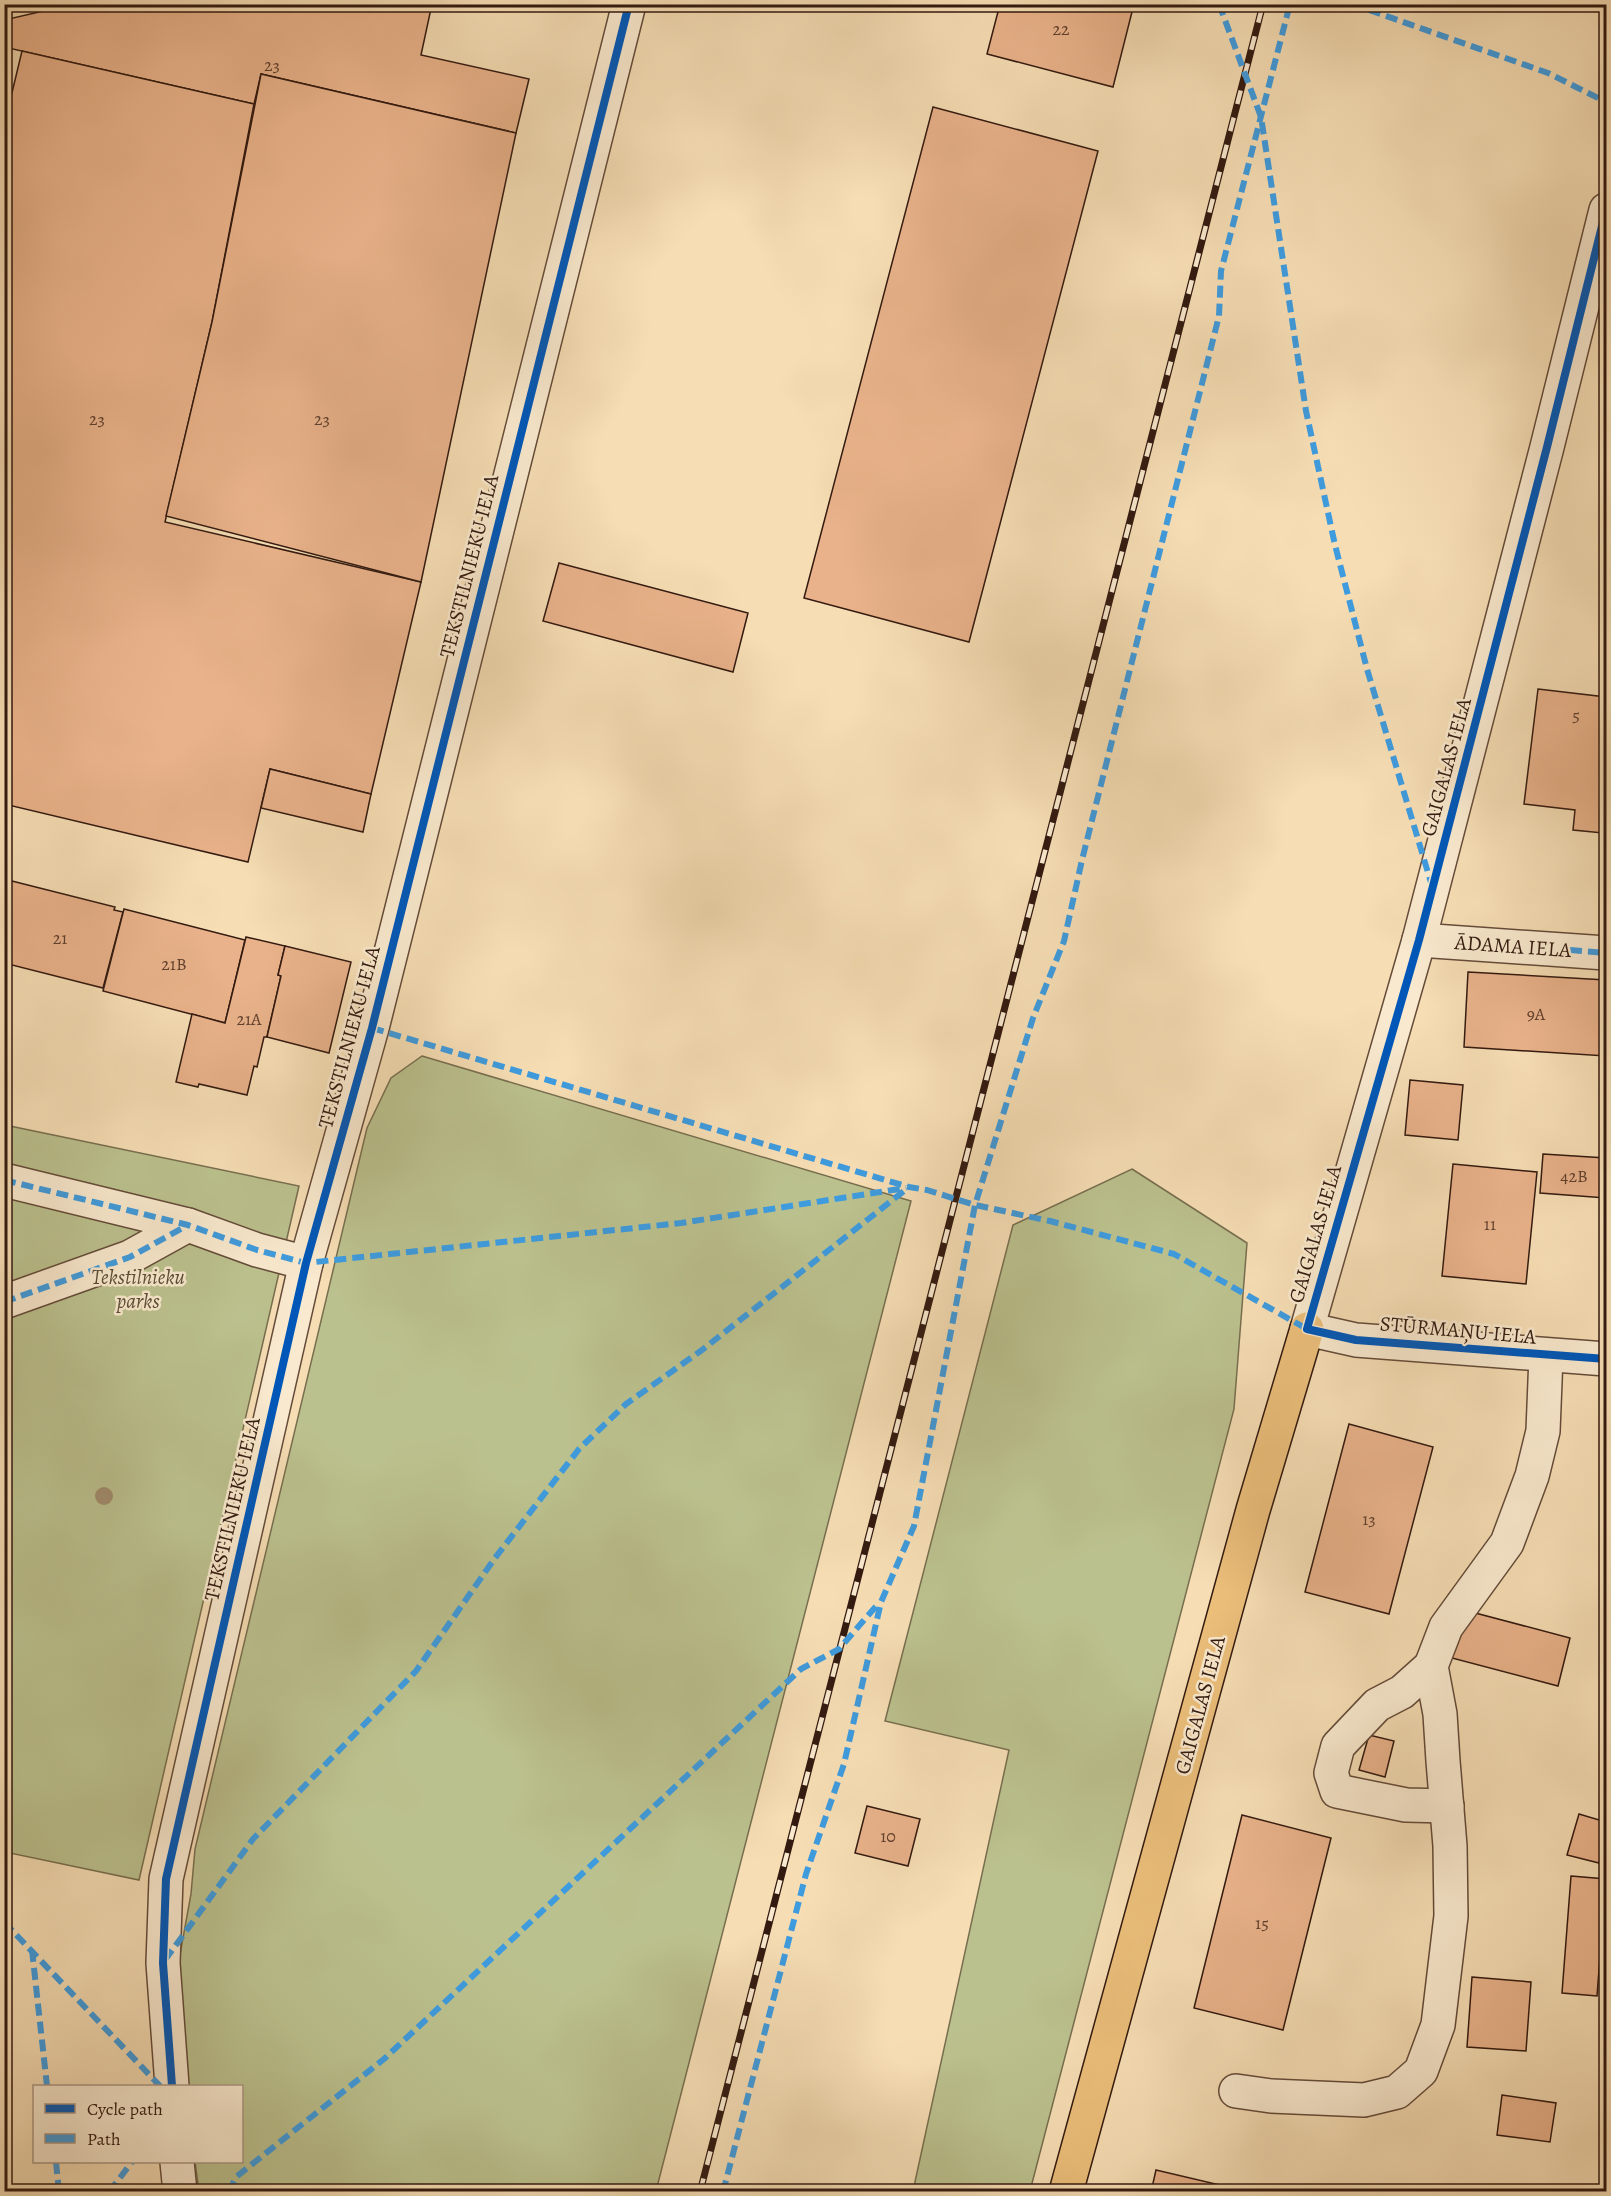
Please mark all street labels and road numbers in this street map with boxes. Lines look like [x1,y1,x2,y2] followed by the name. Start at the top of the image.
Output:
[433,471,505,660] street label: TEKSTILNIEKU IELA
[1414,694,1478,839] street label: GAIGALAS IELA
[1453,928,1573,964] street label: ĀDAMA IELA
[311,942,387,1131] street label: TEKSTILNIEKU IELA
[1282,1161,1348,1306] street label: GAIGALAS IELA
[1379,1309,1538,1351] street label: STŪRMAŅU IELA
[197,1414,267,1604] street label: TEKSTILNIEKU IELA
[1168,1632,1232,1777] street label: GAIGALAS IELA

